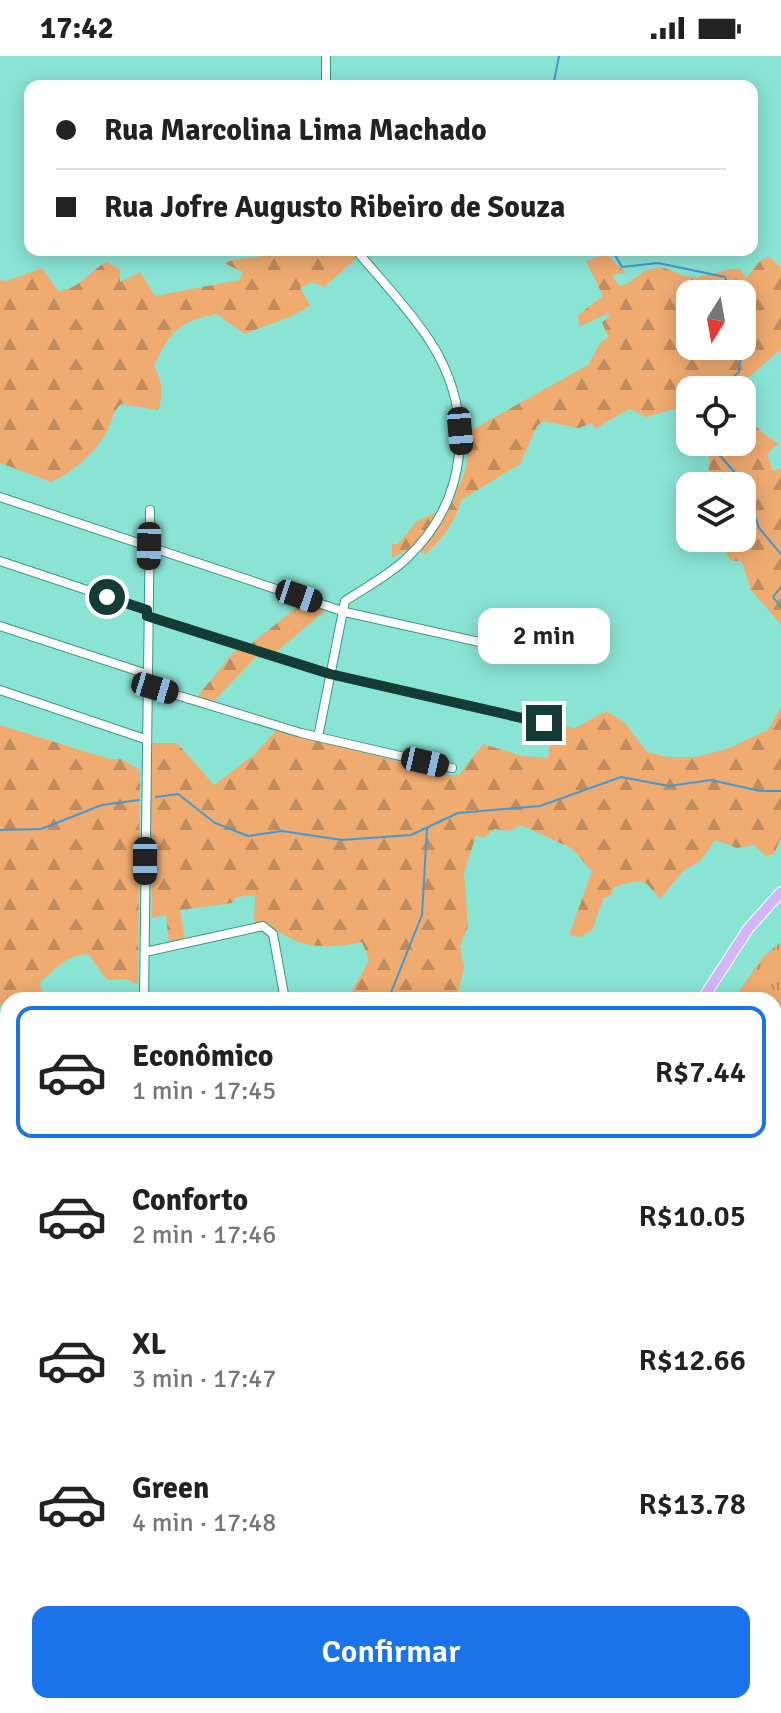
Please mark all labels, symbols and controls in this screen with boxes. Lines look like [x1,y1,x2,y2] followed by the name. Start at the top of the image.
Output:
[40,10,114,47] text: 17:42
[104,112,487,149] text: Rua Marcolina Lima Machado
[104,189,565,226] text: Rua Jofre Augusto Ribeiro de Souza
[676,280,756,360] north arrow
[676,280,756,552] map controls
[676,376,756,456] button: locate
[446,406,474,456] car
[676,472,756,552] button: layers
[137,522,161,570] car
[272,577,326,615] car
[89,579,125,615] route start
[478,607,610,663] callout: 2 min
[513,620,575,652] text: 2 min
[129,670,181,706] car
[526,705,562,741] route end
[399,745,451,779] car
[133,837,157,885] car
[36,1036,108,1108] icon: car
[132,1038,274,1075] text: Econômico
[655,1054,746,1091] text: R$7.44
[132,1075,276,1107] text: 1 min · 17:45
[36,1180,108,1252] icon: car
[132,1182,248,1219] text: Conforto
[639,1198,746,1235] text: R$10.05
[132,1219,276,1251] text: 2 min · 17:46
[36,1324,108,1396] icon: car
[132,1326,166,1363] text: XL
[639,1342,746,1379] text: R$12.66
[132,1363,276,1395] text: 3 min · 17:47
[36,1468,108,1540] icon: car
[132,1470,209,1507] text: Green
[639,1486,746,1523] text: R$13.78
[132,1507,276,1539] text: 4 min · 17:48
[32,1606,750,1698] button: Confirmar

